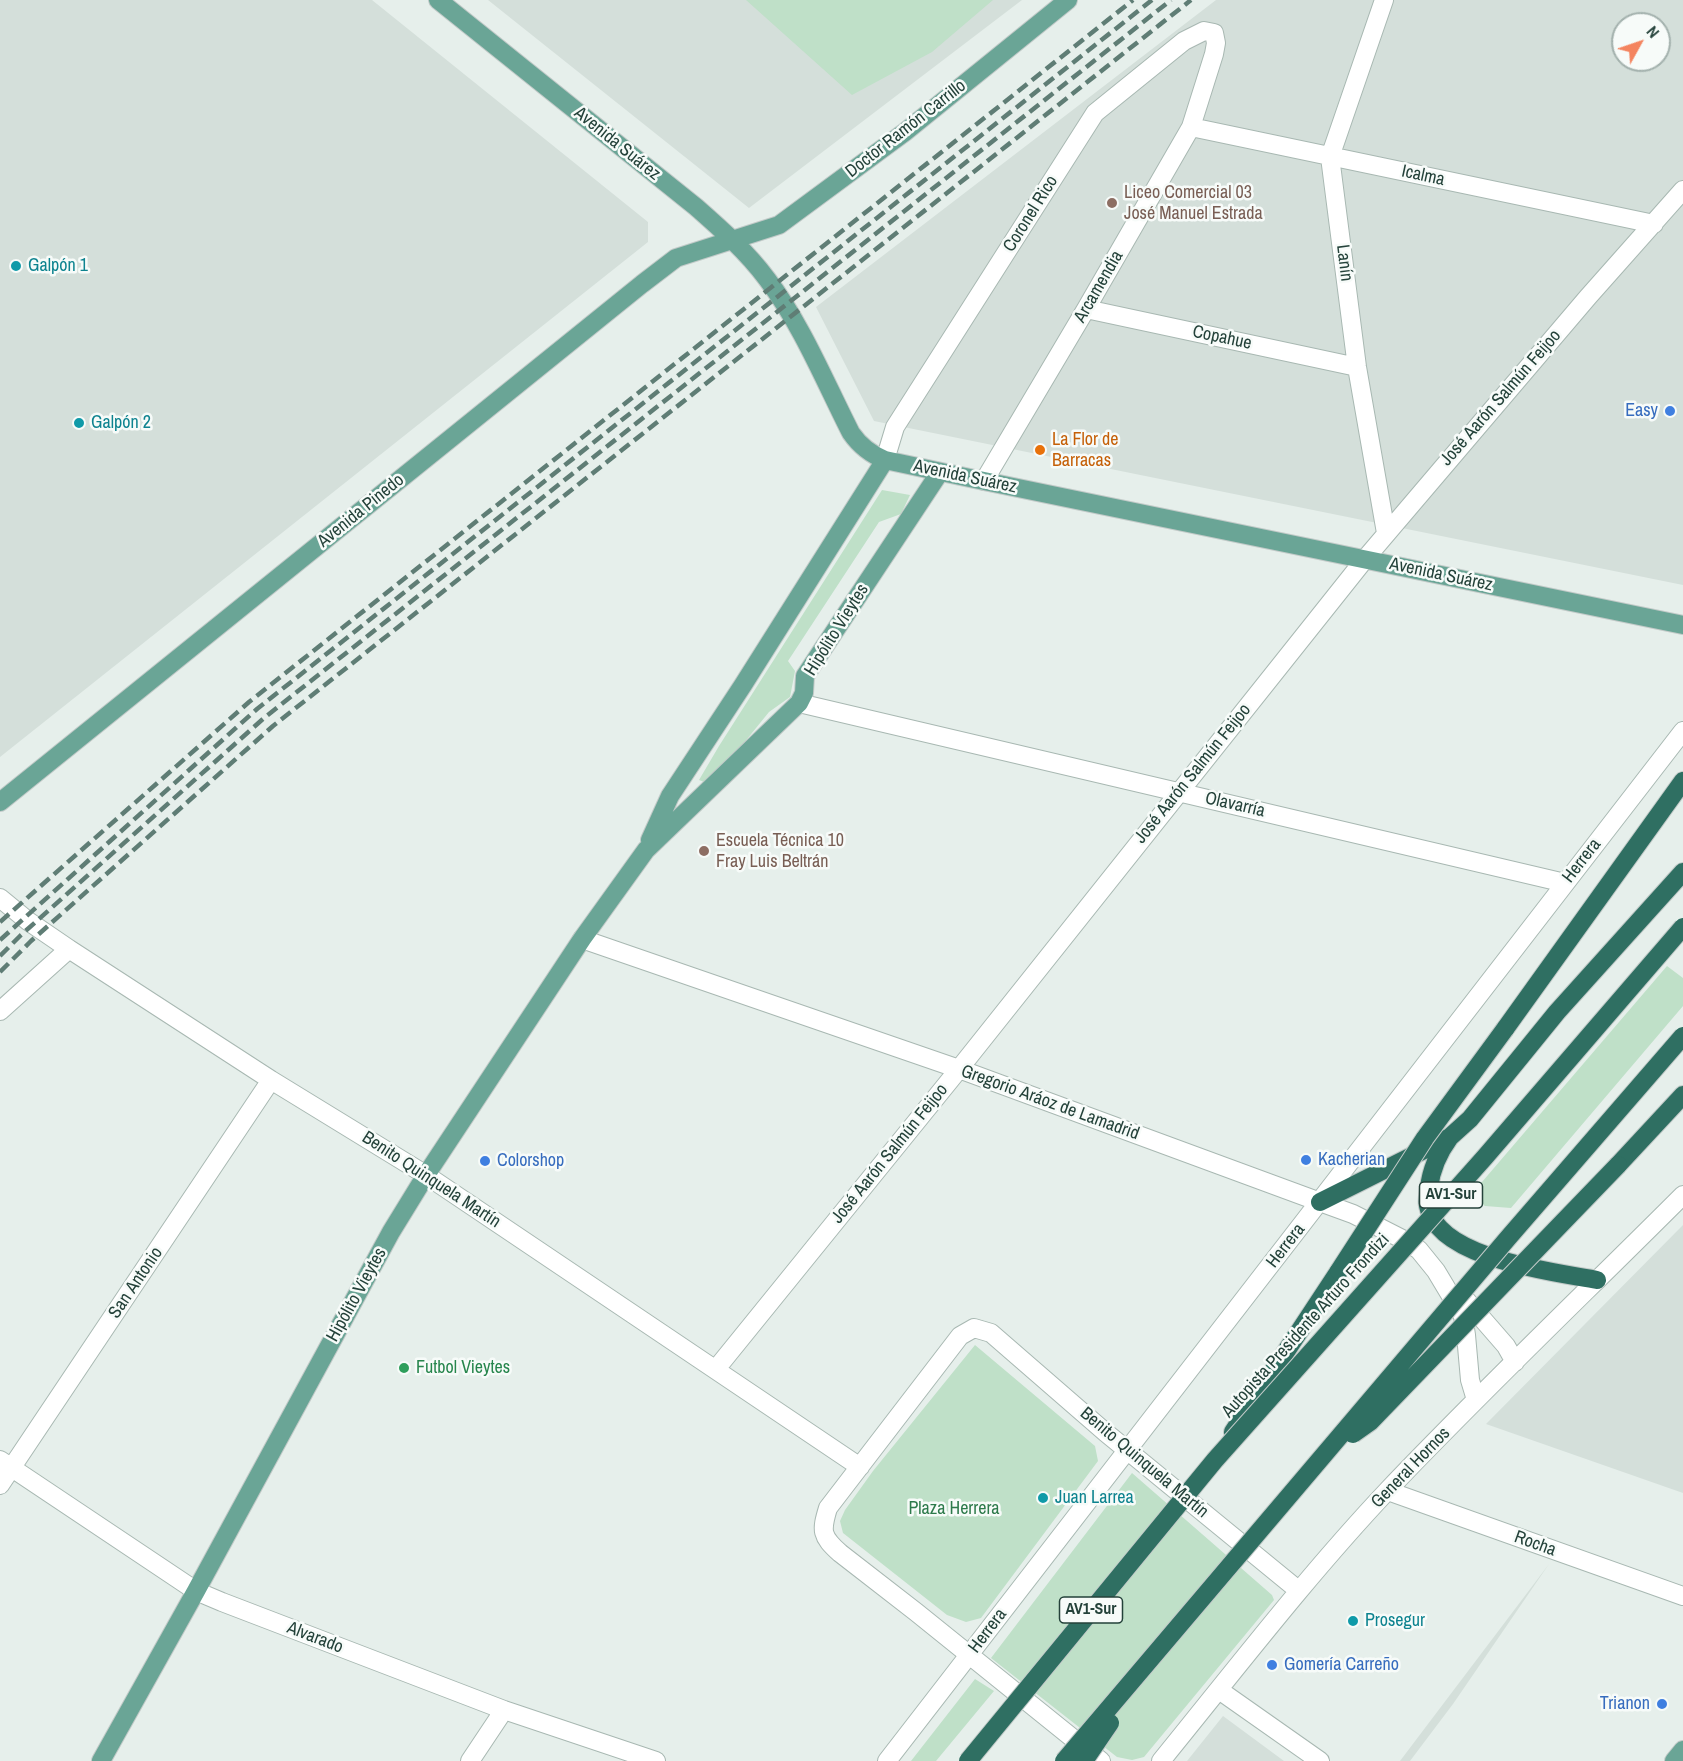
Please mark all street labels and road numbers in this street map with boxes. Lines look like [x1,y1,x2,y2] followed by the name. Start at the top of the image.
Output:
[842,75,970,183] street label: Doctor Ramón Carrillo
[569,103,665,185] street label: Avenida Suárez
[1399,161,1447,191] street label: Icalma
[999,172,1063,256] street label: Coronel Rico
[1331,243,1357,283] street label: Lanín
[1070,247,1128,327] street label: Arcamendia
[1190,321,1254,355] street label: Copahue
[1436,326,1566,470] street label: José Aarón Salmún Feijoo
[912,456,1018,498] street label: Avenida Suárez
[313,470,409,552] street label: Avenida Pinedo
[1388,554,1494,596] street label: Avenida Suárez
[800,580,874,680] street label: Hipólito Vieytes
[1130,700,1256,848] street label: José Aarón Salmún Feijoo
[1203,788,1267,822] street label: Olavarría
[1558,835,1606,887] street label: Herrera
[958,1061,1142,1145] street label: Gregorio Aráoz de Lamadrid
[827,1080,953,1228] street label: José Aarón Salmún Feijoo
[358,1127,504,1233] street label: Benito Quinquela Martín
[1420,1182,1482,1208] road number: AV1-Sur
[1262,1220,1310,1272] street label: Herrera
[1218,1229,1394,1423] street label: Autopista Presidente Arturo Frondizi
[104,1243,168,1323] street label: San Antonio
[322,1244,392,1346] street label: Hipólito Vieytes
[1075,1403,1213,1523] street label: Benito Quinquela Martín
[1367,1423,1455,1513] street label: General Hornos
[1511,1527,1559,1561] street label: Rocha
[1060,1597,1122,1623] road number: AV1-Sur
[964,1605,1012,1657] street label: Herrera
[284,1617,346,1659] street label: Alvarado

